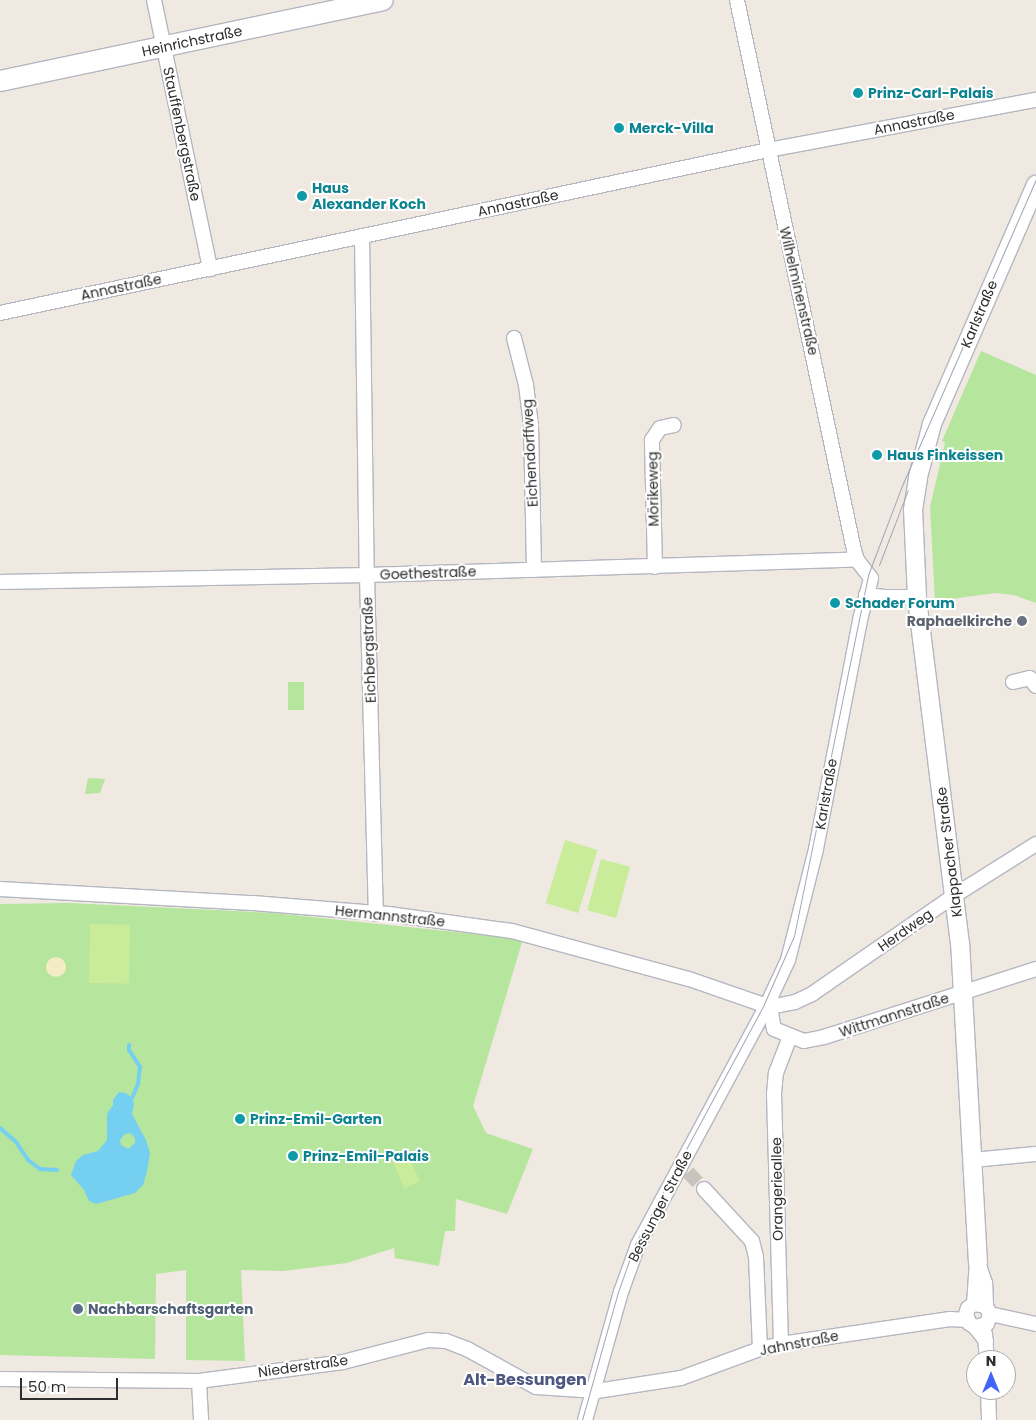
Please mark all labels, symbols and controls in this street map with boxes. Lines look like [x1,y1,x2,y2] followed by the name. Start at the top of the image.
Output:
[140,22,244,60] street label: Heinrichstraße
[160,65,204,203] street label: Stauffenbergstraße
[868,85,994,101] place label: Prinz-Carl-Palais
[852,87,864,99] marker: Prinz-Carl-Palais
[872,106,956,138] street label: Annastraße
[629,120,714,136] place label: Merck-Villa
[613,122,625,134] marker: Merck-Villa
[312,180,426,212] place label: Haus Alexander Koch
[476,186,560,220] street label: Annastraße
[296,190,308,202] marker: Haus Alexander Koch
[776,225,822,357] street label: Wilhelminenstraße
[79,270,163,304] street label: Annastraße
[957,278,1001,350] street label: Karlstraße
[519,399,541,507] street label: Eichendorffweg
[887,447,1003,463] place label: Haus Finkeissen
[871,449,883,461] marker: Haus Finkeissen
[644,451,662,527] street label: Mörikeweg
[379,563,477,583] street label: Goethestraße
[845,595,955,611] place label: Schader Forum
[359,597,379,703] street label: Eichbergstraße
[829,597,841,609] marker: Schader Forum
[907,613,1012,629] place label: Raphaelkirche
[1016,615,1028,627] marker: Raphaelkirche
[811,757,841,831] street label: Karlstraße
[933,786,965,918] street label: Klappacher Straße
[334,902,446,930] street label: Hermannstraße
[875,905,935,955] street label: Herdweg
[837,989,951,1041] street label: Wittmannstraße
[250,1111,382,1127] place label: Prinz-Emil-Garten
[234,1113,246,1125] marker: Prinz-Emil-Garten
[768,1137,786,1241] street label: Orangerieallee
[625,1147,695,1265] street label: Bessunger Straße
[303,1148,429,1164] place label: Prinz-Emil-Palais
[287,1150,299,1162] marker: Prinz-Emil-Palais
[88,1301,253,1317] place label: Nachbarschaftsgarten
[72,1303,84,1315] marker: Nachbarschaftsgarten
[758,1327,840,1359] street label: Jahnstraße
[966,1350,1016,1400] north arrow
[257,1351,349,1381] street label: Niederstraße
[986,1351,996,1371] text: N
[22,1368,120,1400] scale bar
[463,1370,587,1390] district label: Alt-Bessungen
[28,1376,66,1397] text: 50 m

